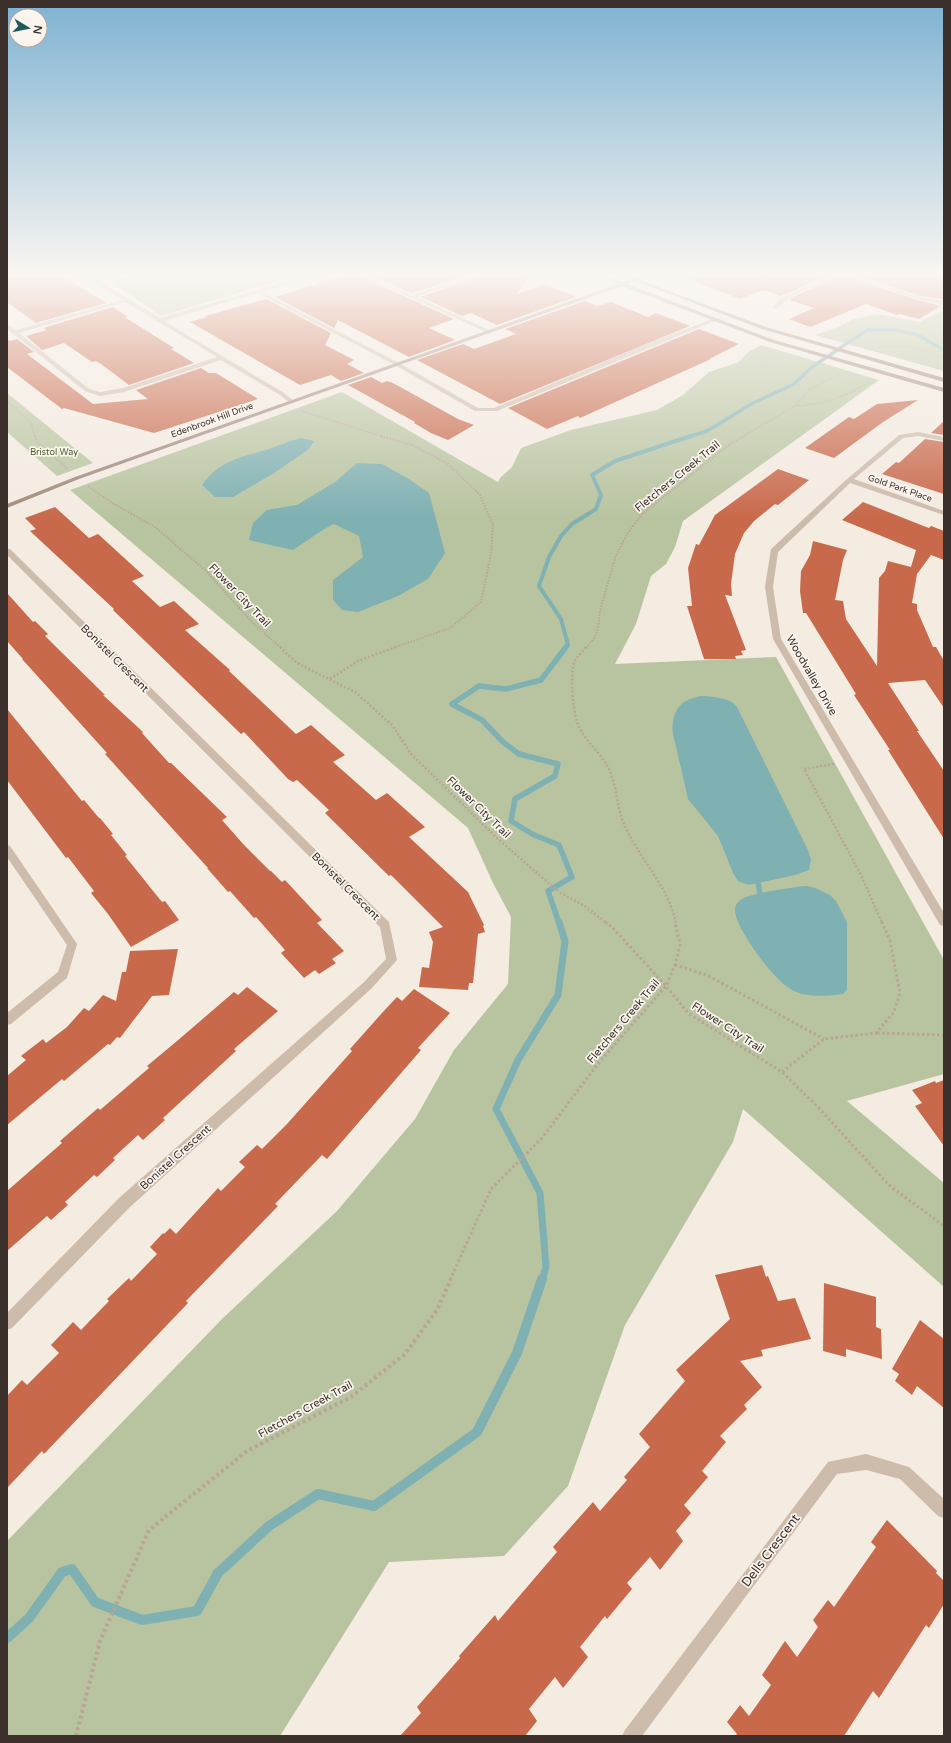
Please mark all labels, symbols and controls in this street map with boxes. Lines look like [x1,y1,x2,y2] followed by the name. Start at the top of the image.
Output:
[8,8,48,48] north arrow
[30,24,45,35] text: N
[169,400,255,441] street label: Edenbrook Hill Drive
[632,438,722,515] street label: Fletchers Creek Trail
[30,447,78,458] park label: Bristol Way
[866,472,933,505] street label: Gold Park Place
[206,561,273,630] street label: Flower City Trail
[78,622,151,695] street label: Bonistel Crescent
[783,633,840,718] street label: Woodvalley Drive
[444,774,513,841] street label: Flower City Trail
[309,850,382,923] street label: Bonistel Crescent
[584,977,662,1066] street label: Fletchers Creek Trail
[689,999,766,1056] street label: Flower City Trail
[137,1122,213,1193] street label: Bonistel Crescent
[256,1378,355,1441] street label: Fletchers Creek Trail
[738,1511,803,1590] street label: Dells Crescent

